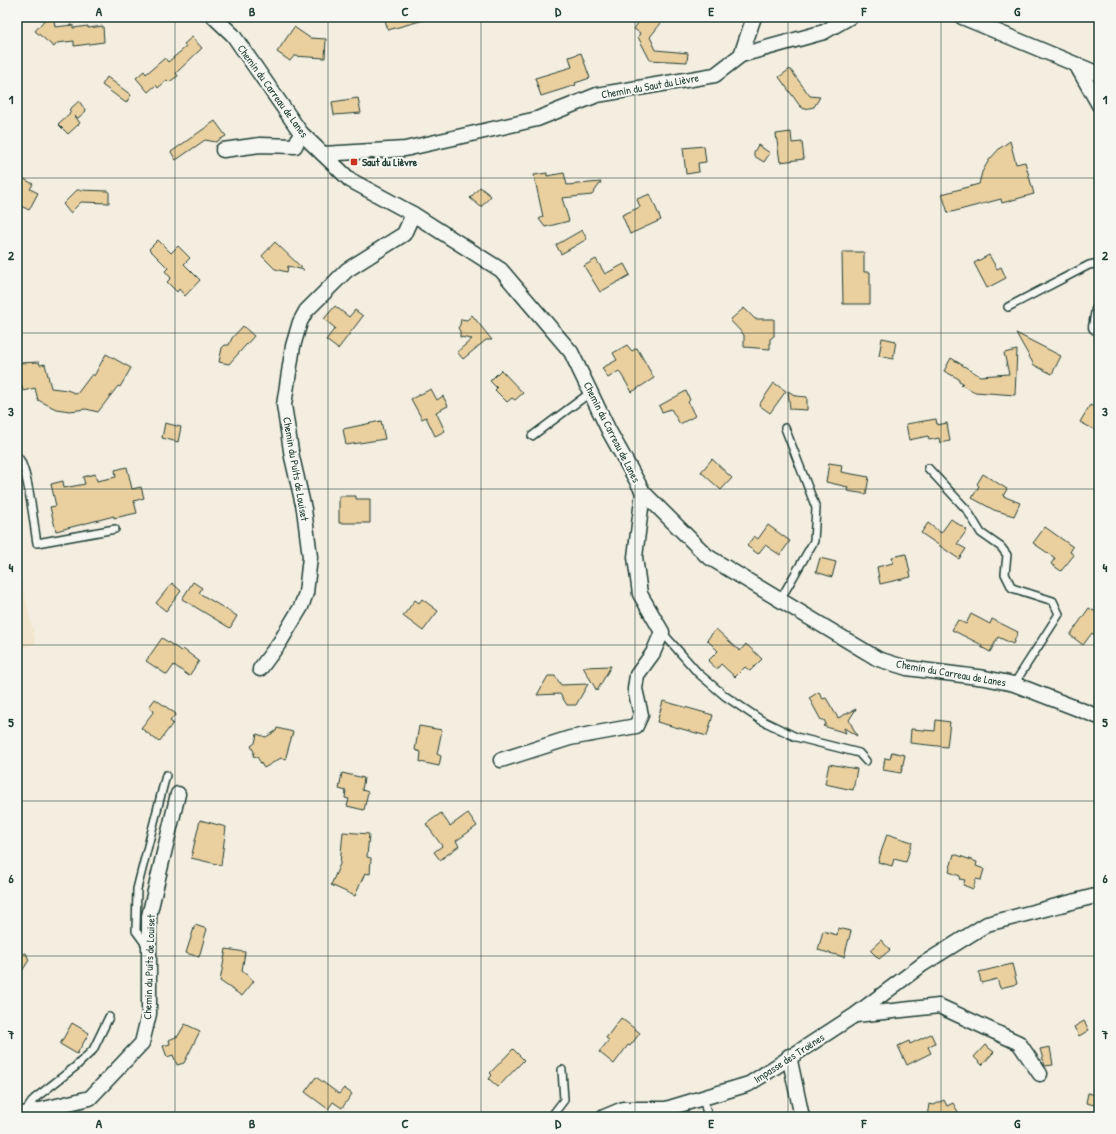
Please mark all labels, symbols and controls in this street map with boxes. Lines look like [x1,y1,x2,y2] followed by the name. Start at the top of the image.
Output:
[96,2,103,20] text: A
[249,2,256,20] text: B
[401,2,409,20] text: C
[555,2,562,20] text: D
[708,2,714,20] text: E
[861,2,868,20] text: F
[1014,2,1021,20] text: G
[235,42,311,140] street label: Chemin du Carreau de Lanes
[600,70,701,101] street label: Chemin du Saut du Lièvre
[9,90,14,108] text: 1
[1103,90,1108,108] text: 1
[362,155,418,169] place label: Saut du Lièvre
[349,157,359,167] marker: Saut du Lièvre
[8,246,15,264] text: 2
[1102,246,1109,264] text: 2
[580,379,644,485] street label: Chemin du Carreau de Lanes
[8,402,14,420] text: 3
[1102,402,1108,420] text: 3
[280,416,312,522] street label: Chemin du Puits de Louiset
[9,558,14,576] text: 4
[1103,558,1108,576] text: 4
[895,656,1007,690] street label: Chemin du Carreau de Lanes
[8,713,14,731] text: 5
[1102,713,1108,731] text: 5
[8,869,14,887] text: 6
[1102,869,1108,887] text: 6
[140,914,158,1020] street label: Chemin du Puits de Louiset
[7,1025,15,1043] text: 7
[1101,1025,1109,1043] text: 7
[751,1030,827,1086] street label: Impasse des Troënes
[96,1114,103,1132] text: A
[249,1114,256,1132] text: B
[401,1114,409,1132] text: C
[555,1114,562,1132] text: D
[708,1114,714,1132] text: E
[861,1114,868,1132] text: F
[1014,1114,1021,1132] text: G

